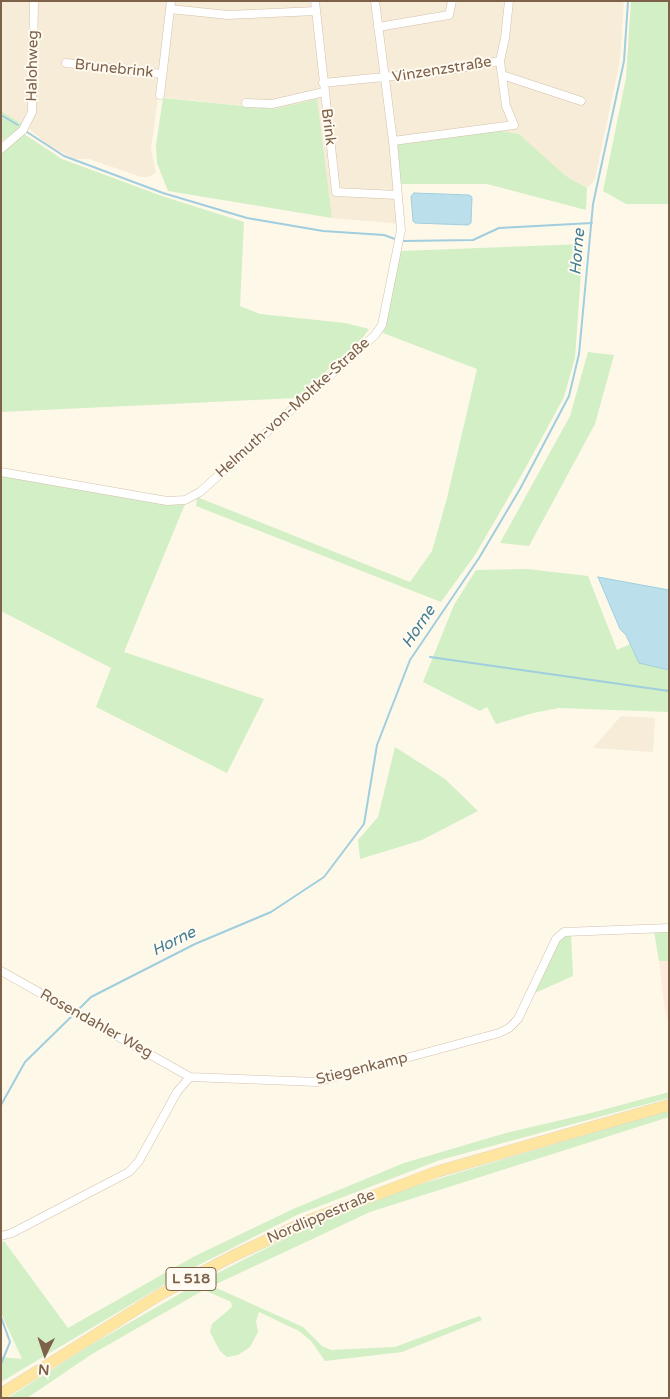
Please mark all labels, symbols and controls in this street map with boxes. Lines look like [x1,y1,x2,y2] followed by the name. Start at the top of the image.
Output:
[23,30,43,102] street label: Halohweg
[391,53,493,87] street label: Vinzenzstraße
[74,56,154,82] street label: Brunebrink
[317,108,339,146] street label: Brink
[566,228,590,276] water label: Horne
[212,334,374,482] street label: Helmuth-von-Moltke-Straße
[398,602,440,652] water label: Horne
[149,923,199,961] water label: Horne
[37,986,155,1062] street label: Rosendahler Weg
[314,1049,410,1089] street label: Stiegenkamp
[264,1186,378,1248] street label: Nordlippestraße
[166,1268,216,1290] road number: L 518
[20,1329,70,1379] north arrow
[38,1361,50,1378] text: N

